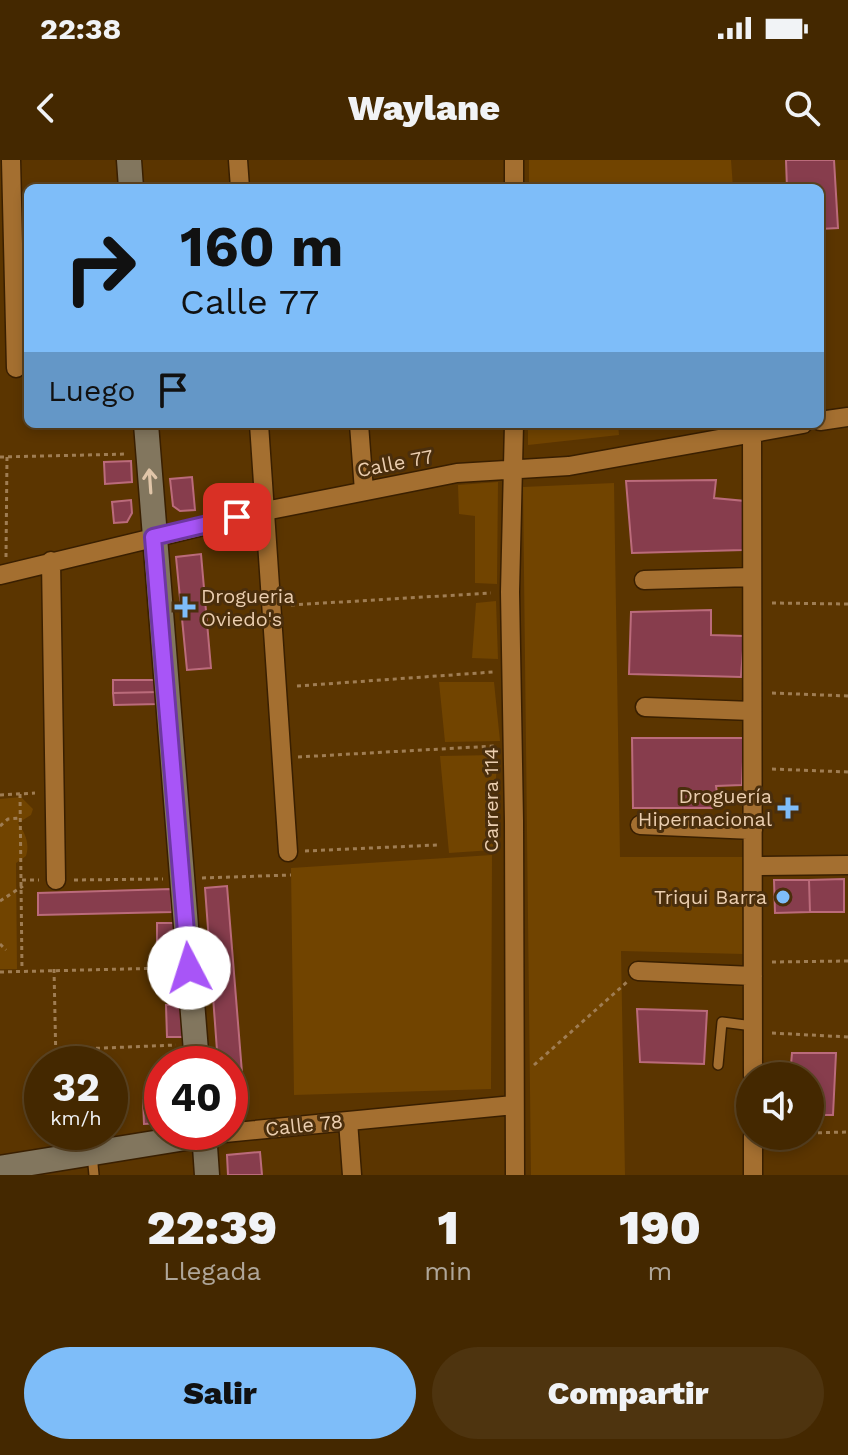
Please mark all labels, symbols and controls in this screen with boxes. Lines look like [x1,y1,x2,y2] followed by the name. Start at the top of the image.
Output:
[40,11,121,46] text: 22:38
[24,86,68,130] icon: back
[780,86,824,130] icon: search
[348,87,500,129] text: Waylane
[180,214,343,280] text: 160 m
[48,216,152,320] icon: right
[180,281,319,323] text: Calle 77
[151,368,195,412] icon: arrive
[48,373,135,408] text: Luego
[355,444,435,482] street label: Calle 77
[142,468,157,495] one-way arrow
[203,483,271,551] pin
[215,495,259,539] icon: arrive
[201,584,294,631] place label: Drogueria Oviedo's
[176,598,194,616] marker: Drogueria Oviedo's
[479,747,503,853] street label: Carrera 114
[638,784,772,831] place label: Droguería Hipernacional
[779,799,797,817] marker: Droguería Hipernacional
[654,885,767,909] place label: Triqui Barra
[774,888,792,906] marker: Triqui Barra
[147,926,231,1010] position arrow
[144,1046,248,1150] speed limit sign: 40
[736,1062,824,1150] map controls
[736,1062,824,1150] button: sound
[52,1064,100,1111] text: 32
[50,1106,102,1130] text: km/h
[264,1109,344,1141] street label: Calle 78
[147,1199,277,1256] text: 22:39
[437,1199,459,1256] text: 1
[619,1199,701,1256] text: 190
[163,1256,261,1286] text: Llegada
[424,1256,472,1286] text: min
[648,1256,672,1286] text: m
[24,1347,416,1439] button: Salir
[432,1347,824,1439] button: Compartir

